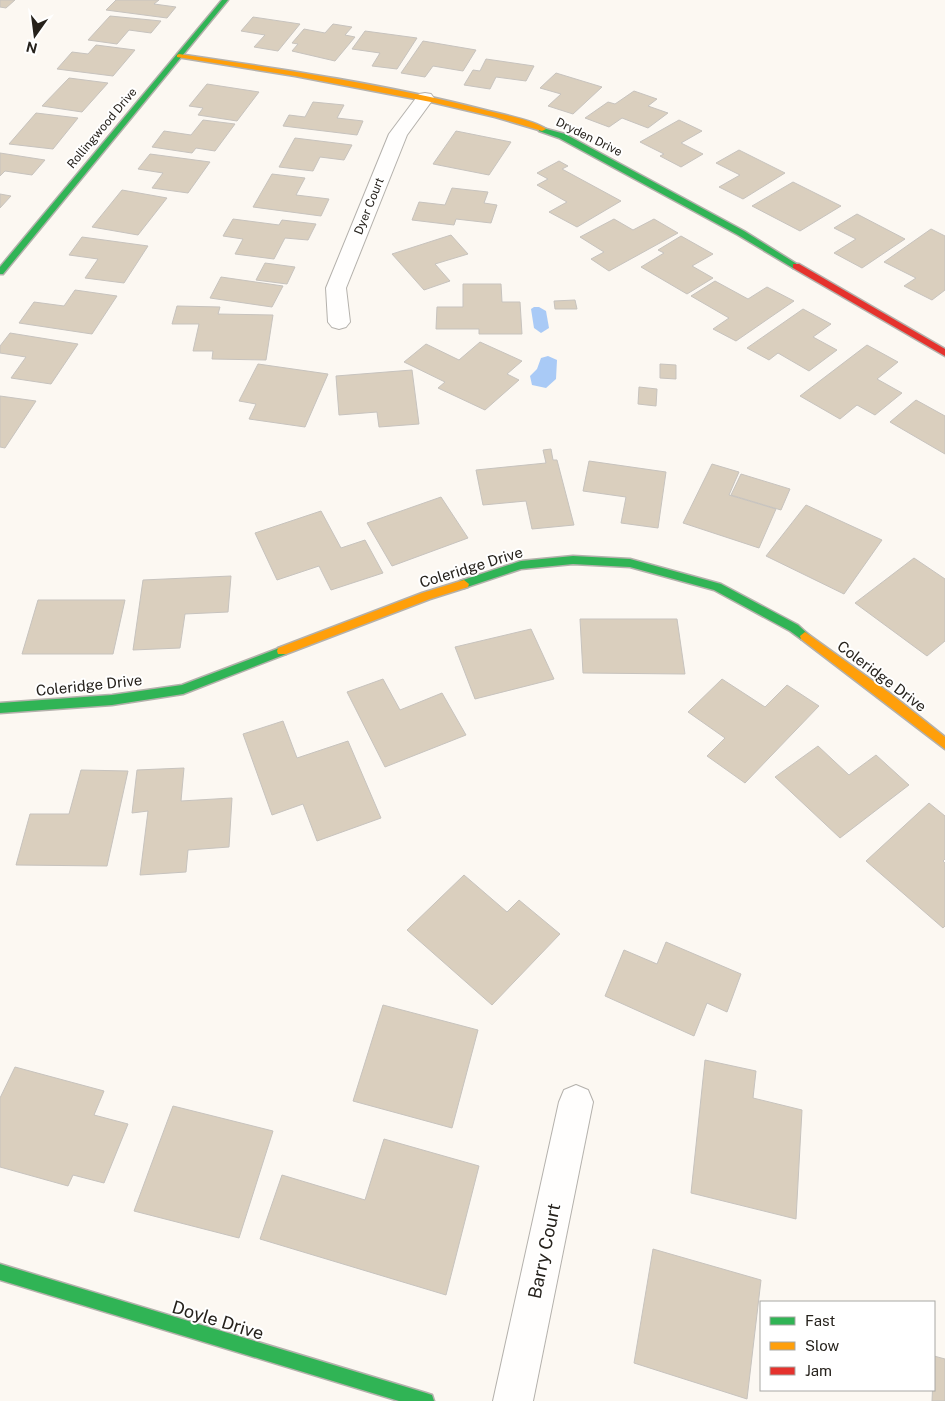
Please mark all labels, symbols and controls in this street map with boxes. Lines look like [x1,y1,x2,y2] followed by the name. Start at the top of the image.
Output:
[10,10,60,60] north arrow
[25,39,39,57] text: N
[64,85,140,171] street label: Rollingwood Drive
[554,115,625,159] street label: Dryden Drive
[351,175,387,237] street label: Dyer Court
[417,543,525,591] street label: Coleridge Drive
[834,637,930,715] street label: Coleridge Drive
[35,671,143,699] street label: Coleridge Drive
[524,1201,564,1301] street label: Barry Court
[170,1296,266,1344] street label: Doyle Drive
[760,1301,935,1391] legend
[805,1312,835,1329] text: Fast
[805,1337,840,1354] text: Slow
[805,1362,832,1379] text: Jam

